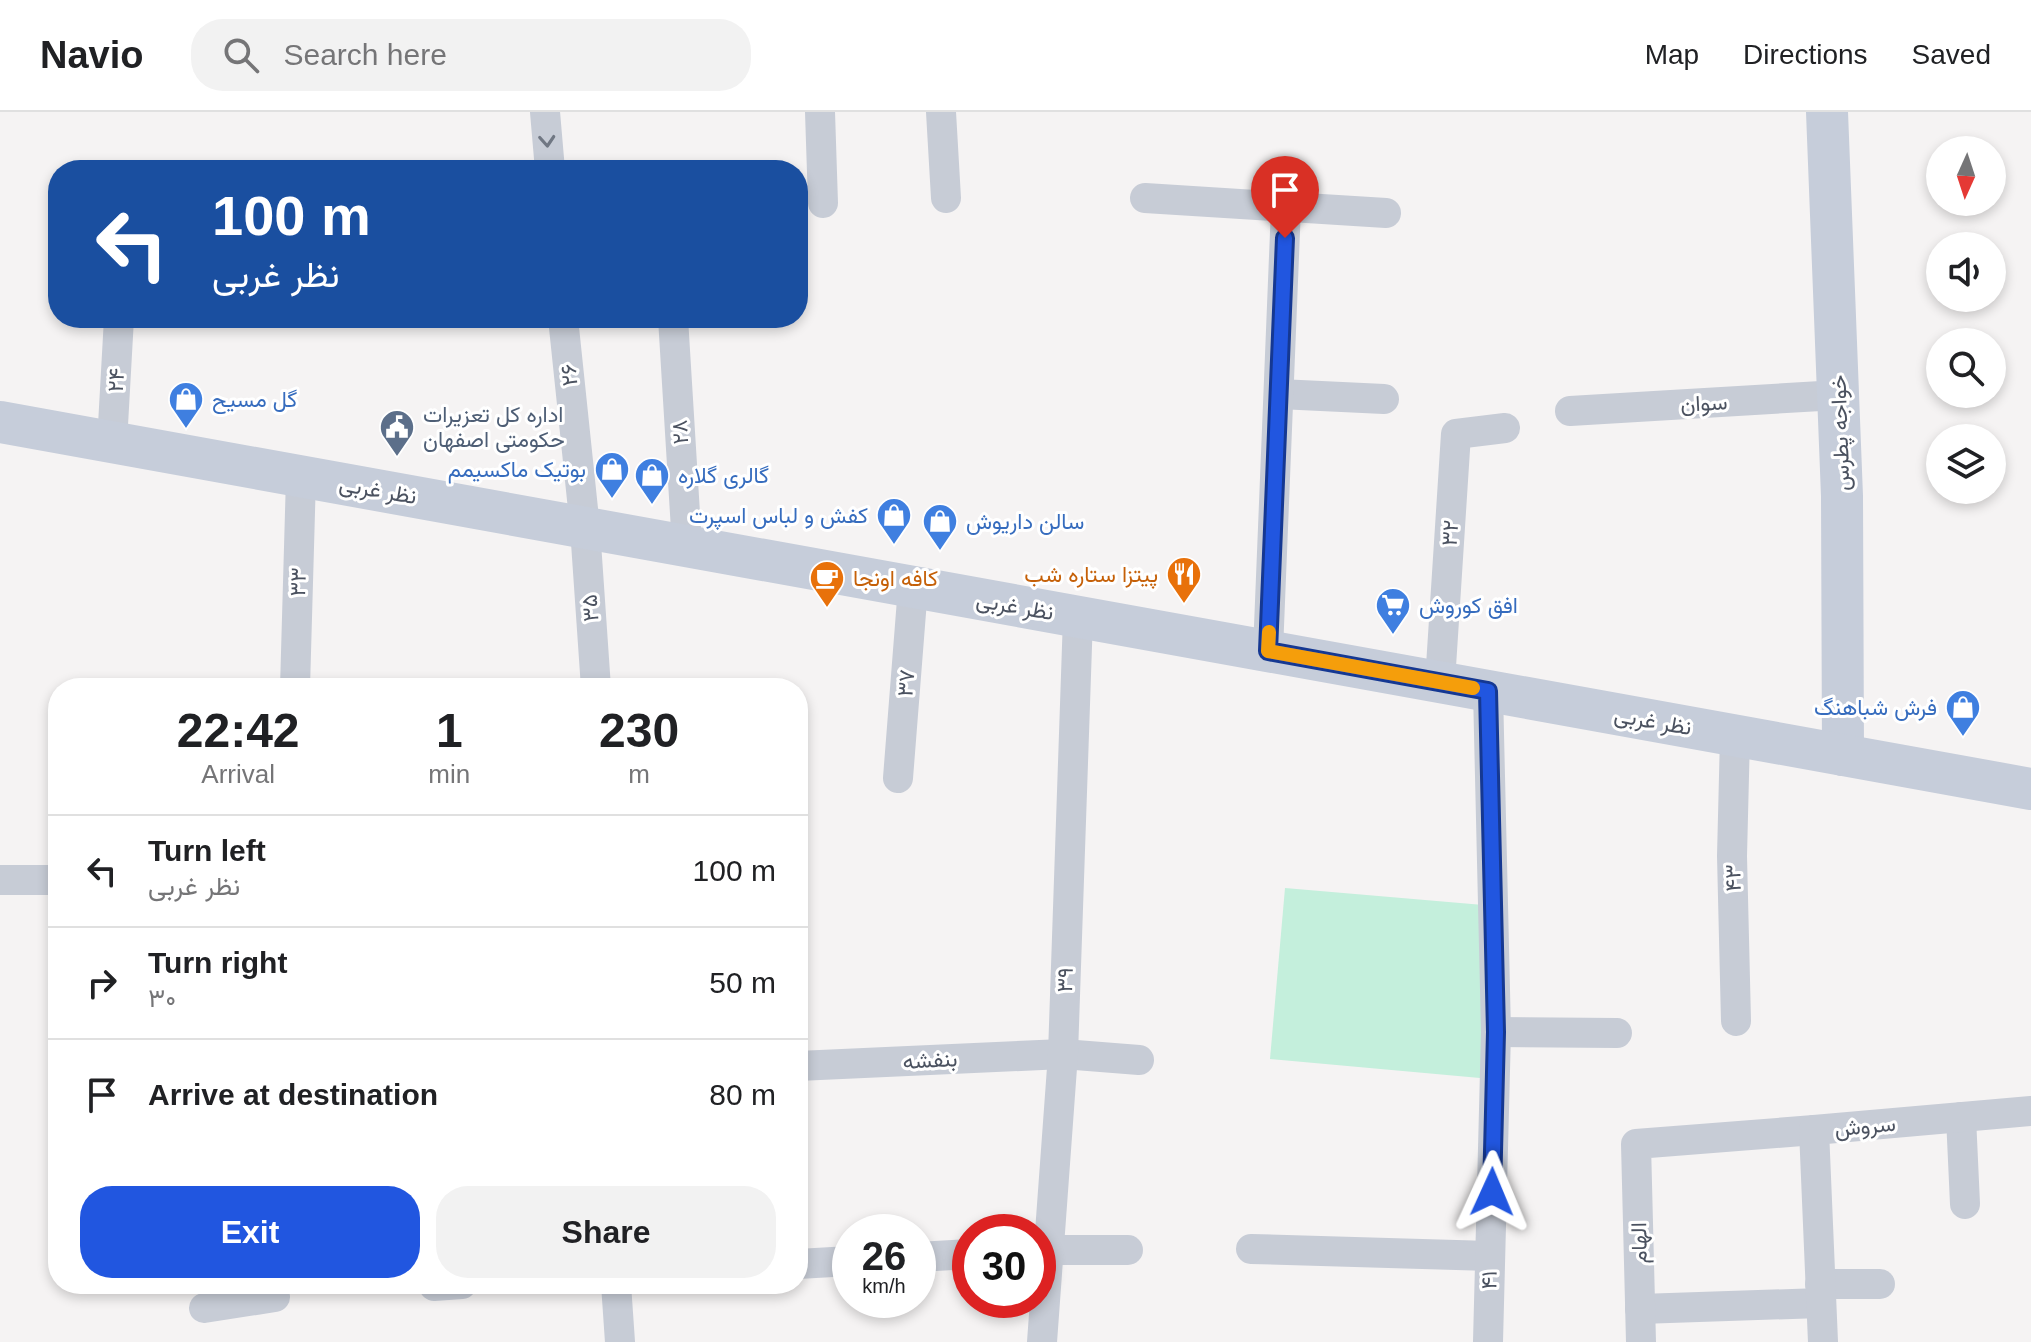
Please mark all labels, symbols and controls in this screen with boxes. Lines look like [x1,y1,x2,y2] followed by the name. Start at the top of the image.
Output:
[191,19,751,91] search box
[219,33,263,77] icon: search
[40,34,143,76] text: Navio
[283,38,447,71] text: Search here
[1645,39,1699,70] text: Map
[1743,39,1868,70] text: Directions
[1912,39,1991,70] text: Saved
[538,135,555,148] one-way arrow
[1926,136,2006,216] north arrow
[1926,136,2006,504] map controls
[1251,156,1319,238] pin
[1263,168,1307,212] icon: arrive
[212,184,371,247] text: 100 m
[80,192,184,296] icon: left
[1926,232,2006,312] button: sound
[212,254,340,295] text: نظر غربی
[1926,328,2006,408] button: search
[555,363,583,387] street label: ۲۶
[103,367,129,393] street label: ۲۴
[1825,374,1857,492] street label: خواجه پطرس
[167,380,205,430] shop icon: گل مسیح
[212,387,297,414] place label: گل مسیح
[1680,389,1728,418] street label: سوان
[423,402,565,453] place label: اداره کل تعزیرات حکومتی اصفهان
[378,408,416,458] public building icon: اداره کل تعزیرات حکومتی اصفهان
[667,419,693,445] street label: ۲۸
[1926,424,2006,504] button: layers
[593,450,631,500] shop icon: بوتیک ماکسیمم
[633,456,671,506] shop icon: گالری گلاره
[448,457,586,484] place label: بوتیک ماکسیمم
[678,463,769,489] place label: گالری گلاره
[337,471,419,510] street label: نظر غربی
[875,496,913,546] shop icon: کفش و لباس اسپرت
[921,502,959,552] shop icon: سالن داریوش
[689,503,868,530] place label: کفش و لباس اسپرت
[966,509,1084,535] place label: سالن داریوش
[1437,519,1463,547] street label: ۳۲
[1165,555,1203,605] restaurant icon: پیتزا ستاره شب
[808,559,846,609] cafe icon: کافه اونجا
[1024,562,1158,589] place label: پیتزا ستاره شب
[853,566,938,592] place label: کافه اونجا
[285,567,311,597] street label: ۳۳
[1374,586,1412,636] supermarket icon: افق کوروش
[974,587,1056,626] street label: نظر غربی
[577,593,603,623] street label: ۳۵
[1419,593,1518,619] place label: افق کوروش
[892,668,920,698] street label: ۳۷
[1944,688,1982,738] shop icon: فرش شباهنگ
[1814,695,1937,721] place label: فرش شباهنگ
[1612,702,1694,741] street label: نظر غربی
[177,704,300,757] text: 22:42
[436,704,463,757] text: 1
[599,704,679,757] text: 230
[201,759,275,789] text: Arrival
[428,759,470,789] text: min
[628,759,650,789] text: m
[148,834,266,867] text: Turn left
[80,849,124,893] icon: left
[693,854,776,887] text: 100 m
[1720,864,1746,892] street label: ۴۳
[148,871,240,901] text: نظر غربی
[148,946,287,979] text: Turn right
[80,961,124,1005] icon: right
[709,966,776,999] text: 50 m
[1052,967,1078,993] street label: ۳۹
[148,983,176,1013] text: ۳۰
[902,1046,958,1074] street label: بنفشه
[80,1073,124,1117] icon: arrive
[148,1078,438,1111] text: Arrive at destination
[709,1078,776,1111] text: 80 m
[1833,1111,1897,1142] street label: سروش
[1450,1150,1534,1234] position arrow
[80,1186,420,1278] button: Exit
[436,1186,776,1278] button: Share
[952,1214,1056,1318] speed limit sign: 30
[1626,1222,1654,1264] street label: الهام
[862,1234,906,1278] text: 26
[1476,1270,1502,1290] street label: ۴۱
[862,1275,906,1297] text: km/h

